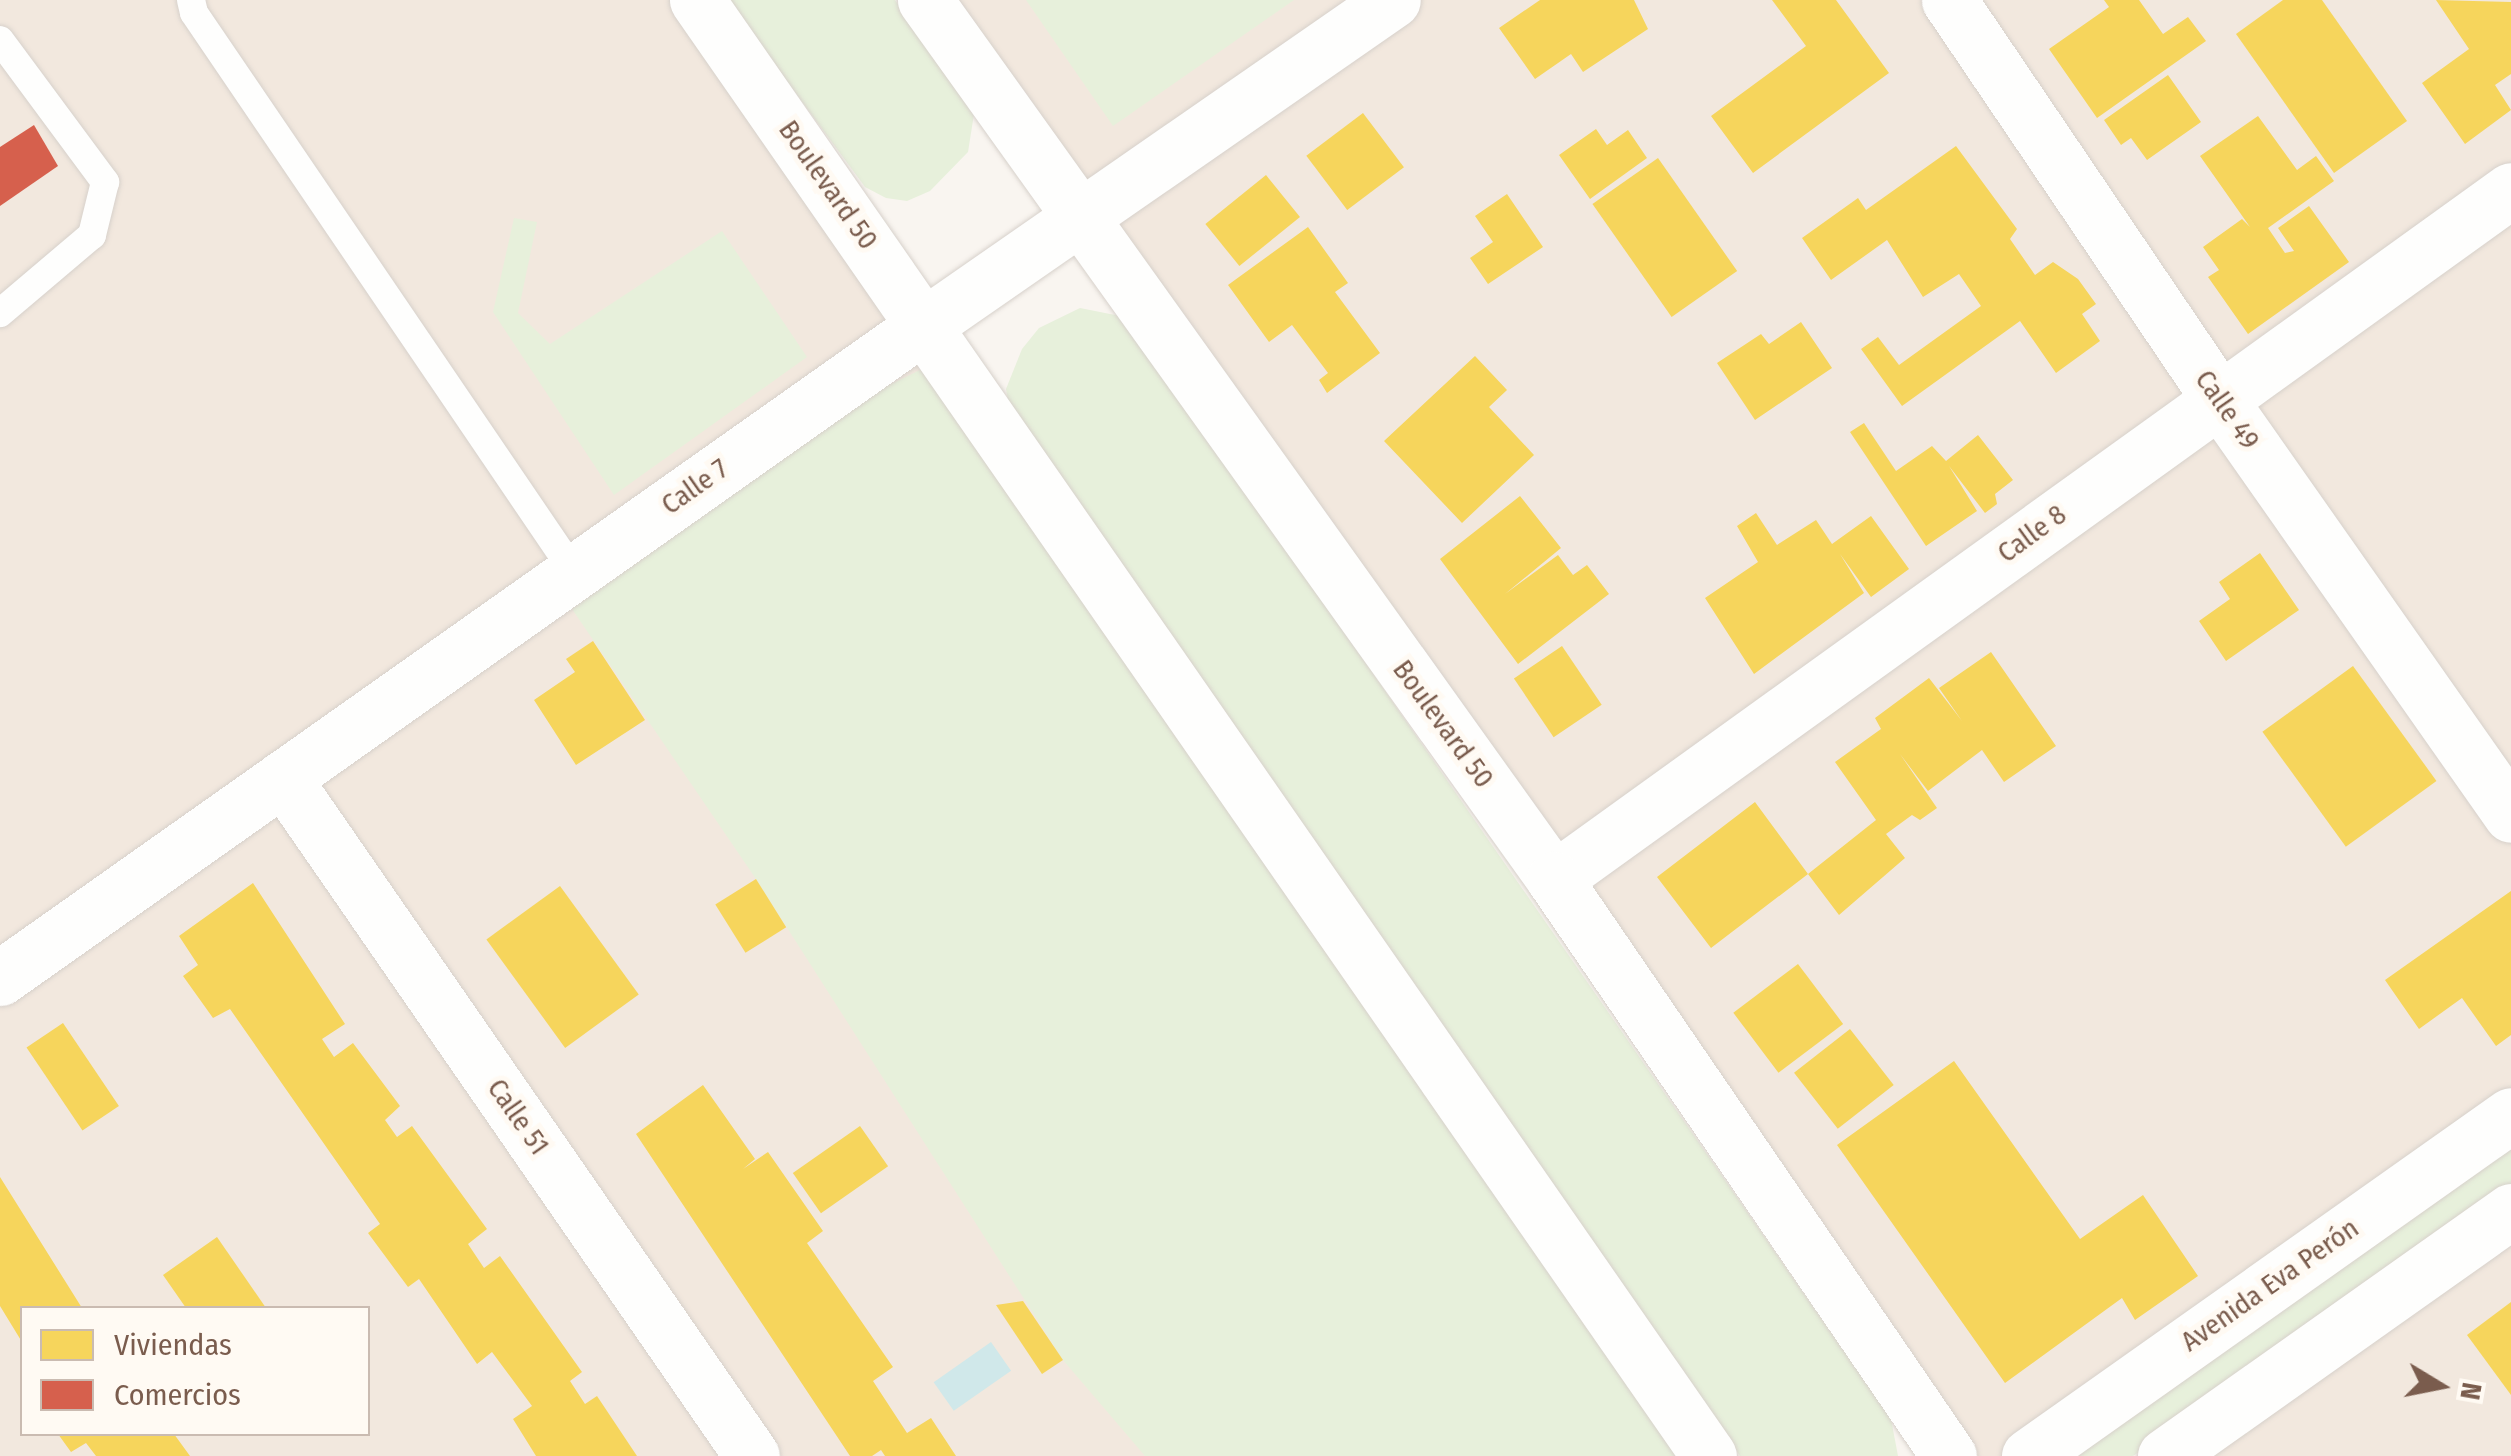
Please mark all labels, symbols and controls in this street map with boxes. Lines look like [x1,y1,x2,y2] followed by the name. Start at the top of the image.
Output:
[771,114,885,256] street label: Boulevard 50
[2188,364,2266,456] street label: Calle 49
[655,452,735,522] street label: Calle 7
[1991,498,2073,570] street label: Calle 8
[1385,654,1501,794] street label: Boulevard 50
[480,1073,556,1161] street label: Calle 51
[2175,1211,2365,1359] street label: Avenida Eva Perón
[20,1306,370,1436] legend
[114,1327,232,1363] text: Viviendas
[2391,1336,2491,1436] north arrow
[114,1377,241,1413] text: Comercios
[2453,1380,2489,1402] text: N

